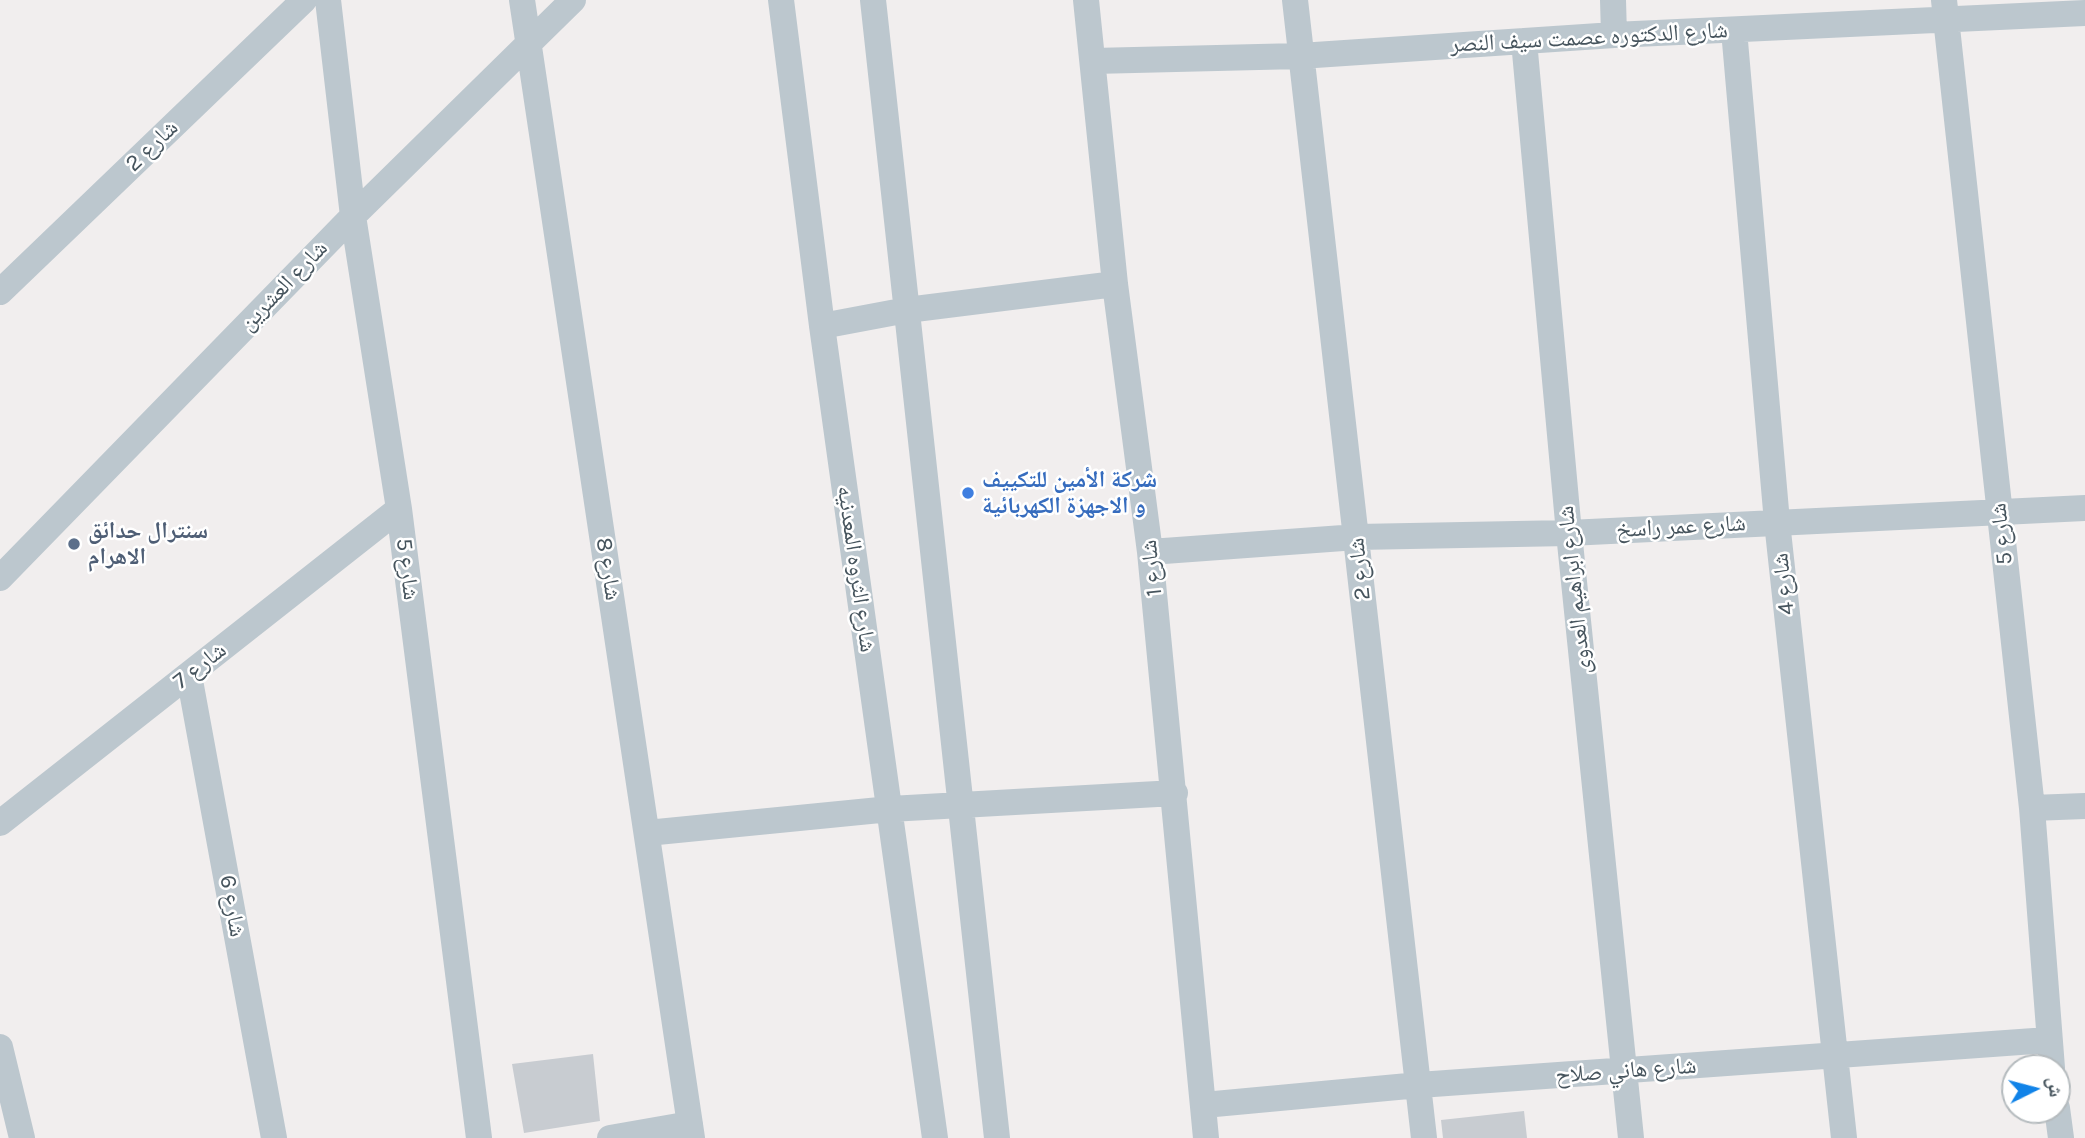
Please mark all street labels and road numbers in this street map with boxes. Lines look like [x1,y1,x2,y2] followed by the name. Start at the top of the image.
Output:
[1450,17,1728,59] street label: شارع الدكتوره عصمت سيف النصر
[120,114,184,178] street label: شارع 2
[234,235,334,337] street label: شارع العشرين
[831,484,881,654] street label: شارع الثروه المعدنيه
[1985,502,2019,566] street label: شارع 5
[1552,504,1598,676] street label: شارع ابراهيم العدوى
[1615,510,1747,544] street label: شارع عمر راسخ
[390,536,424,602] street label: شارع 5
[589,536,627,602] street label: شارع 8
[1343,536,1377,602] street label: شارع 2
[1135,538,1169,598] street label: شارع 1
[1767,552,1801,616] street label: شارع 4
[168,637,232,695] street label: شارع 7
[213,873,251,939] street label: شارع 6
[1555,1052,1697,1090] street label: شارع هاني صلاح

